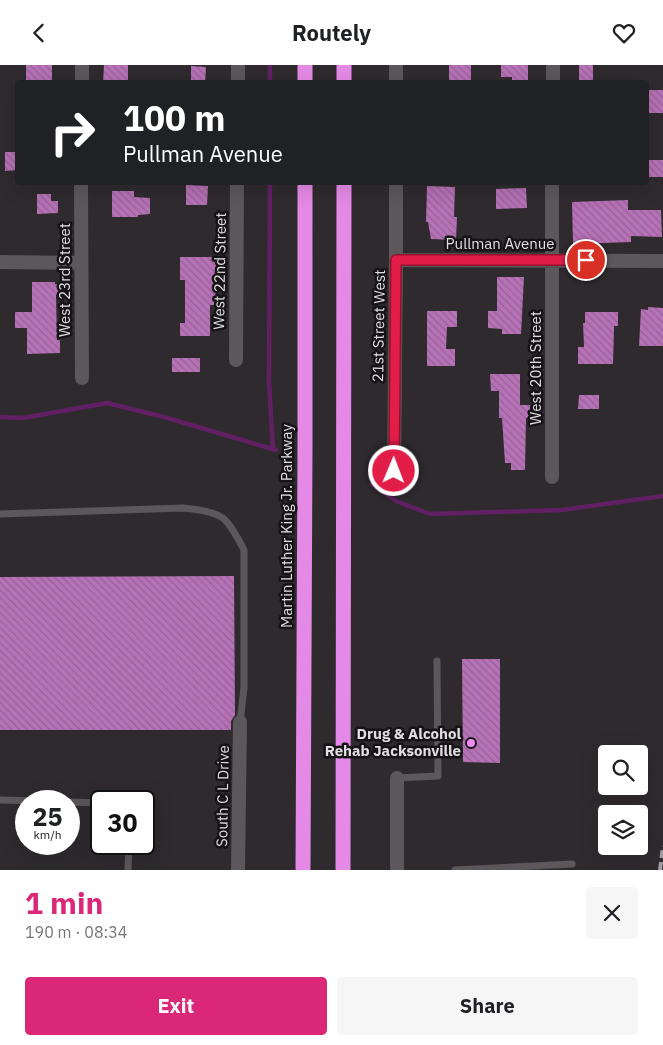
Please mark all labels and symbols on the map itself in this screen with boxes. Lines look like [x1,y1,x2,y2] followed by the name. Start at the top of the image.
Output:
[209,212,230,330] street label: West 22nd Street
[55,223,74,337] street label: West 23rd Street
[446,234,554,253] street label: Pullman Avenue
[565,239,607,281] pin
[368,270,389,382] street label: 21st Street West
[526,311,545,425] street label: West 20th Street
[277,424,296,628] street label: Martin Luther King Jr. Parkway
[367,444,419,496] position arrow
[325,724,461,760] place label: Drug & Alcohol Rehab Jacksonville
[465,737,477,749] marker: Drug & Alcohol Rehab Jacksonville
[212,745,233,847] street label: South C L Drive
[90,790,155,855] speed limit sign: 30

